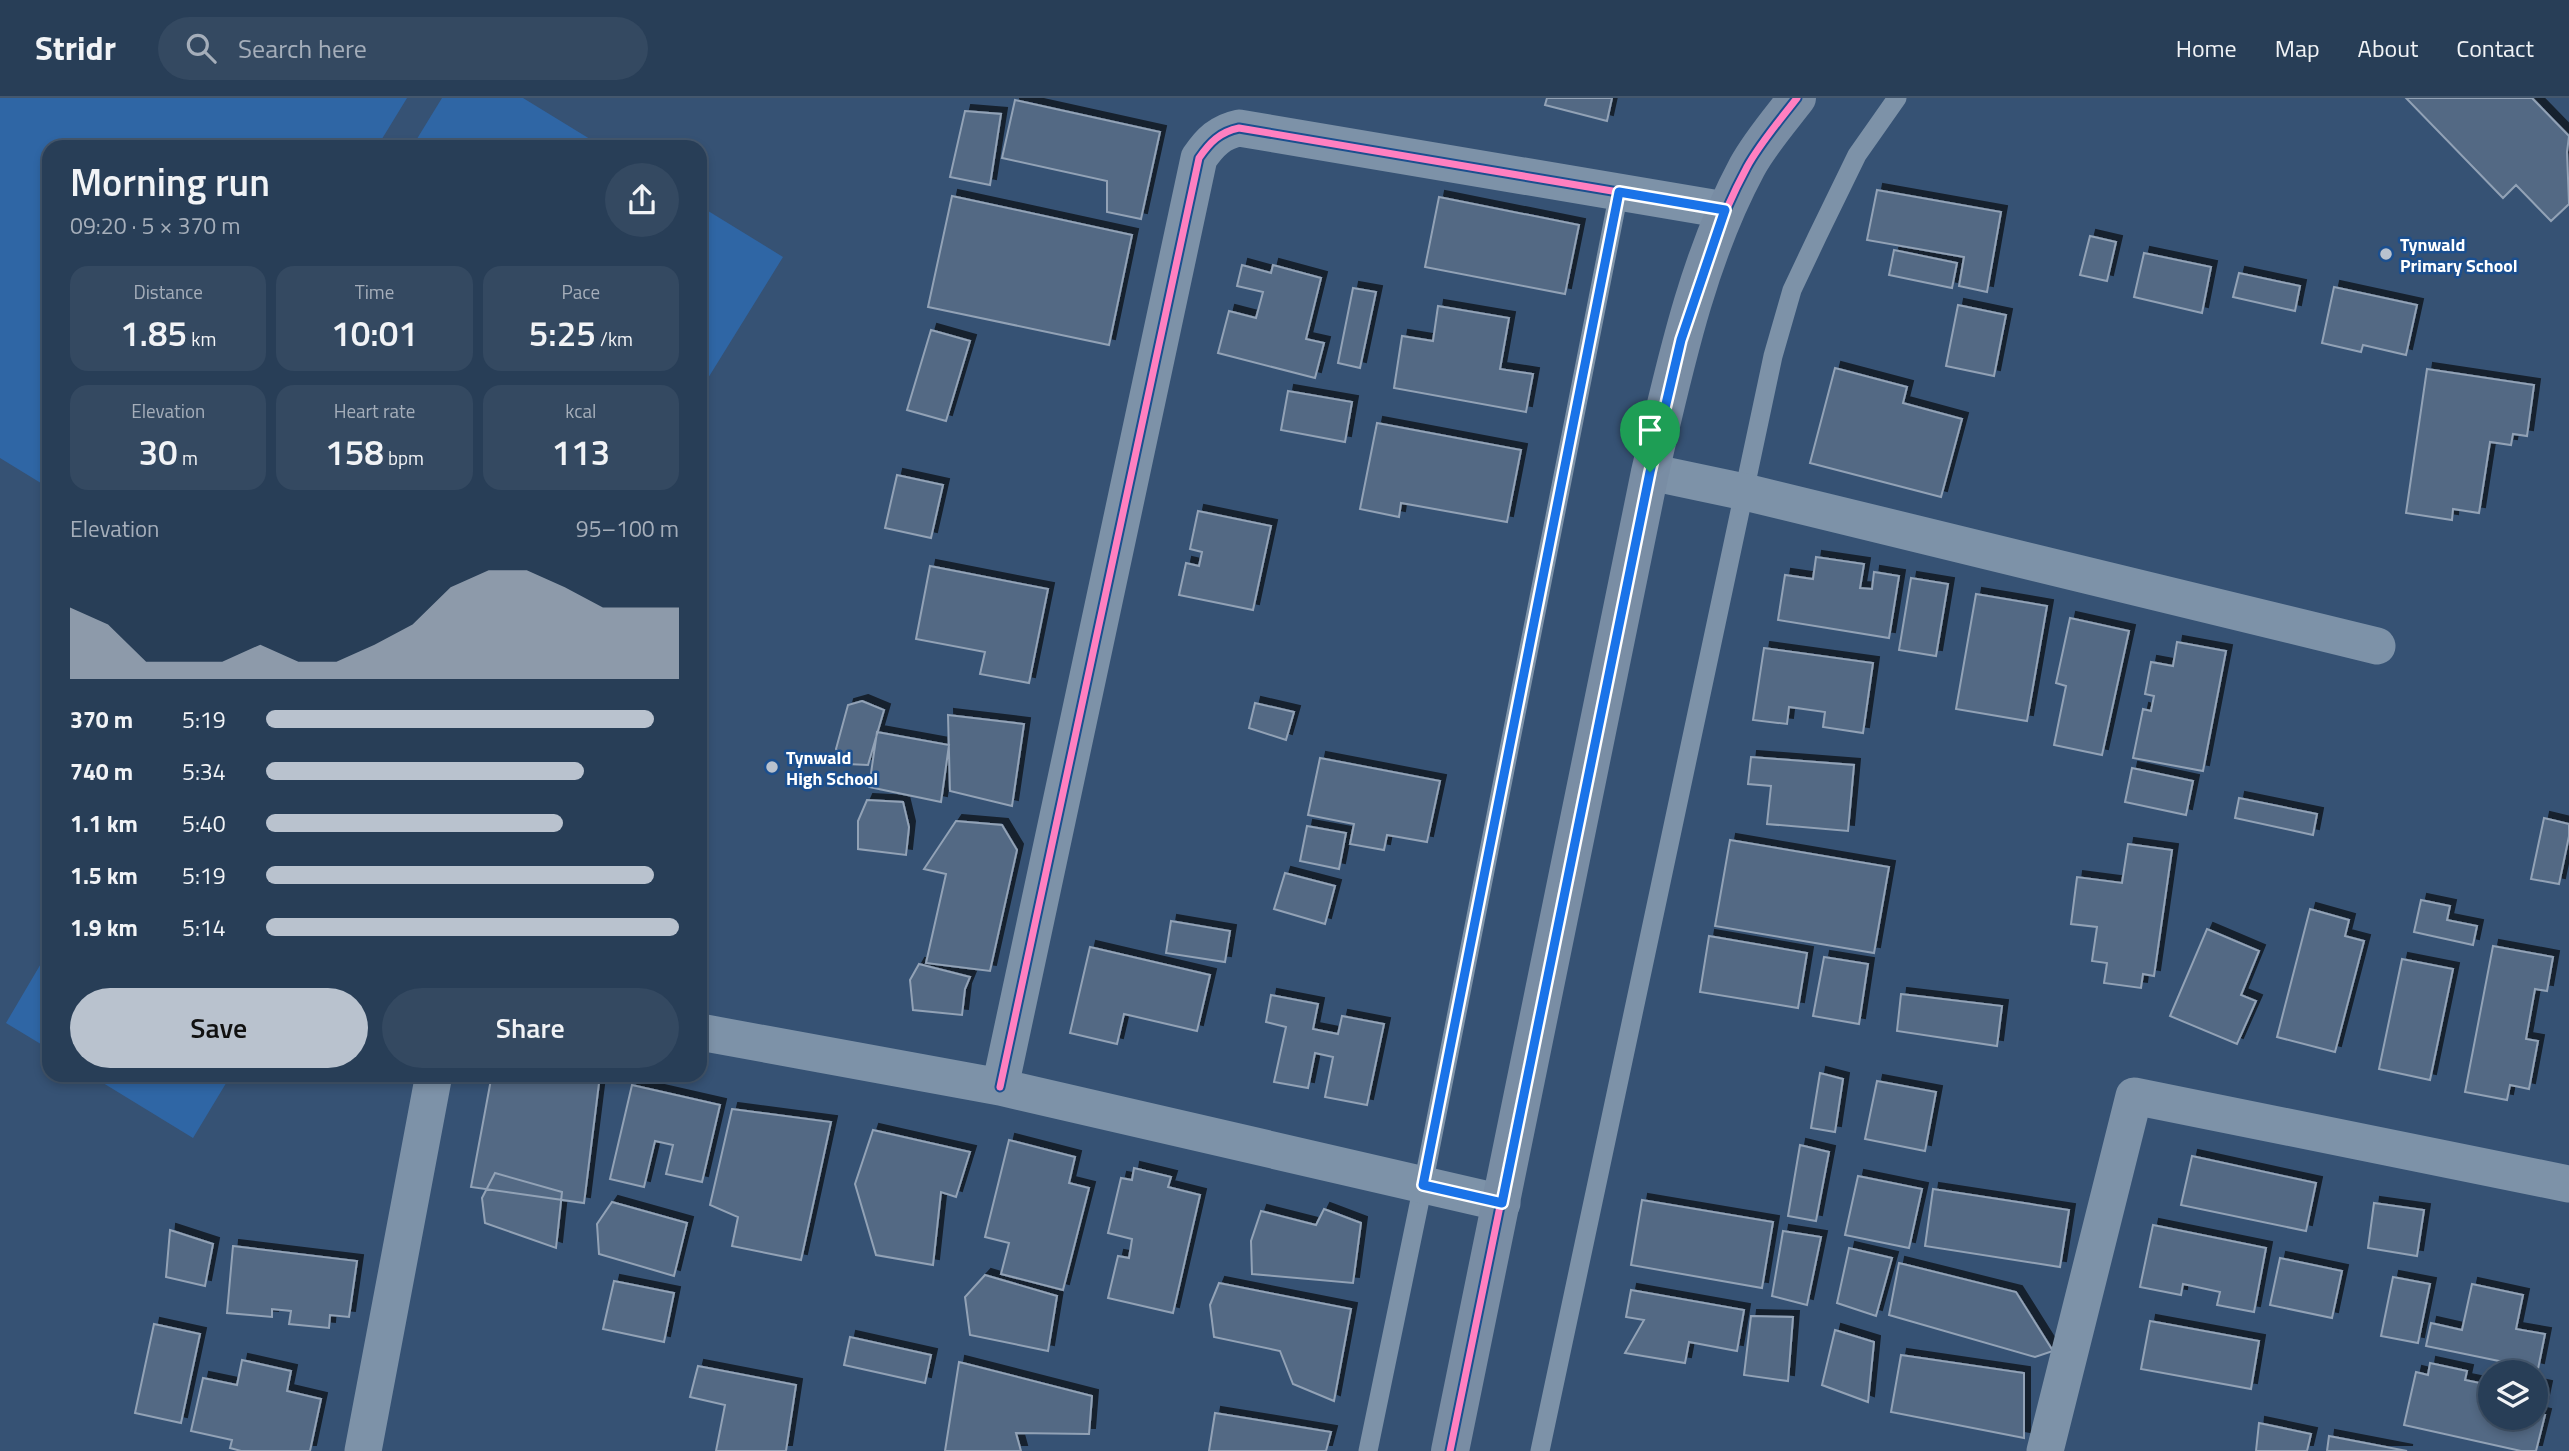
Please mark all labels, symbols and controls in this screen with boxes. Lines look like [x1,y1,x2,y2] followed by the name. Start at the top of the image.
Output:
[158,17,648,80] search box
[35,23,116,73] text: Stridr
[182,29,220,67] icon: search
[238,29,367,68] text: Search here
[2176,30,2237,66] text: Home
[2275,30,2320,66] text: Map
[2358,30,2418,66] text: About
[2456,30,2534,66] text: Contact
[70,153,270,211] text: Morning run
[605,163,679,237] button: share
[70,208,240,243] text: 09:20 · 5 × 370 m
[2400,231,2518,279] place label: Tynwald Primary School
[2378,246,2394,262] marker: Tynwald Primary School
[133,277,203,306] text: Distance
[355,277,394,306] text: Time
[562,277,600,306] text: Pace
[120,306,187,360] text: 1.85
[331,306,418,360] text: 10:01
[529,306,596,360] text: 5:25
[187,324,216,353] text: km
[596,324,633,353] text: /km
[131,396,205,425] text: Elevation
[334,396,415,425] text: Heart rate
[565,396,596,425] text: kcal
[1620,400,1680,472] pin
[1631,411,1669,449] icon: arrive
[139,425,178,479] text: 30
[325,425,384,479] text: 158
[551,425,610,479] text: 113
[178,443,198,472] text: m
[384,443,424,472] text: bpm
[70,511,159,546] text: Elevation
[576,511,679,546] text: 95–100 m
[70,702,133,737] text: 370 m
[182,702,226,737] text: 5:19
[786,744,878,792] place label: Tynwald High School
[70,754,133,789] text: 740 m
[182,754,226,789] text: 5:34
[764,759,780,775] marker: Tynwald High School
[70,806,138,841] text: 1.1 km
[182,806,226,841] text: 5:40
[70,858,138,893] text: 1.5 km
[182,858,226,893] text: 5:19
[70,910,138,945] text: 1.9 km
[182,910,226,945] text: 5:14
[70,988,368,1068] button: Save
[382,988,679,1068] button: Share
[2478,1360,2548,1430] map controls
[2478,1360,2548,1430] button: layers

